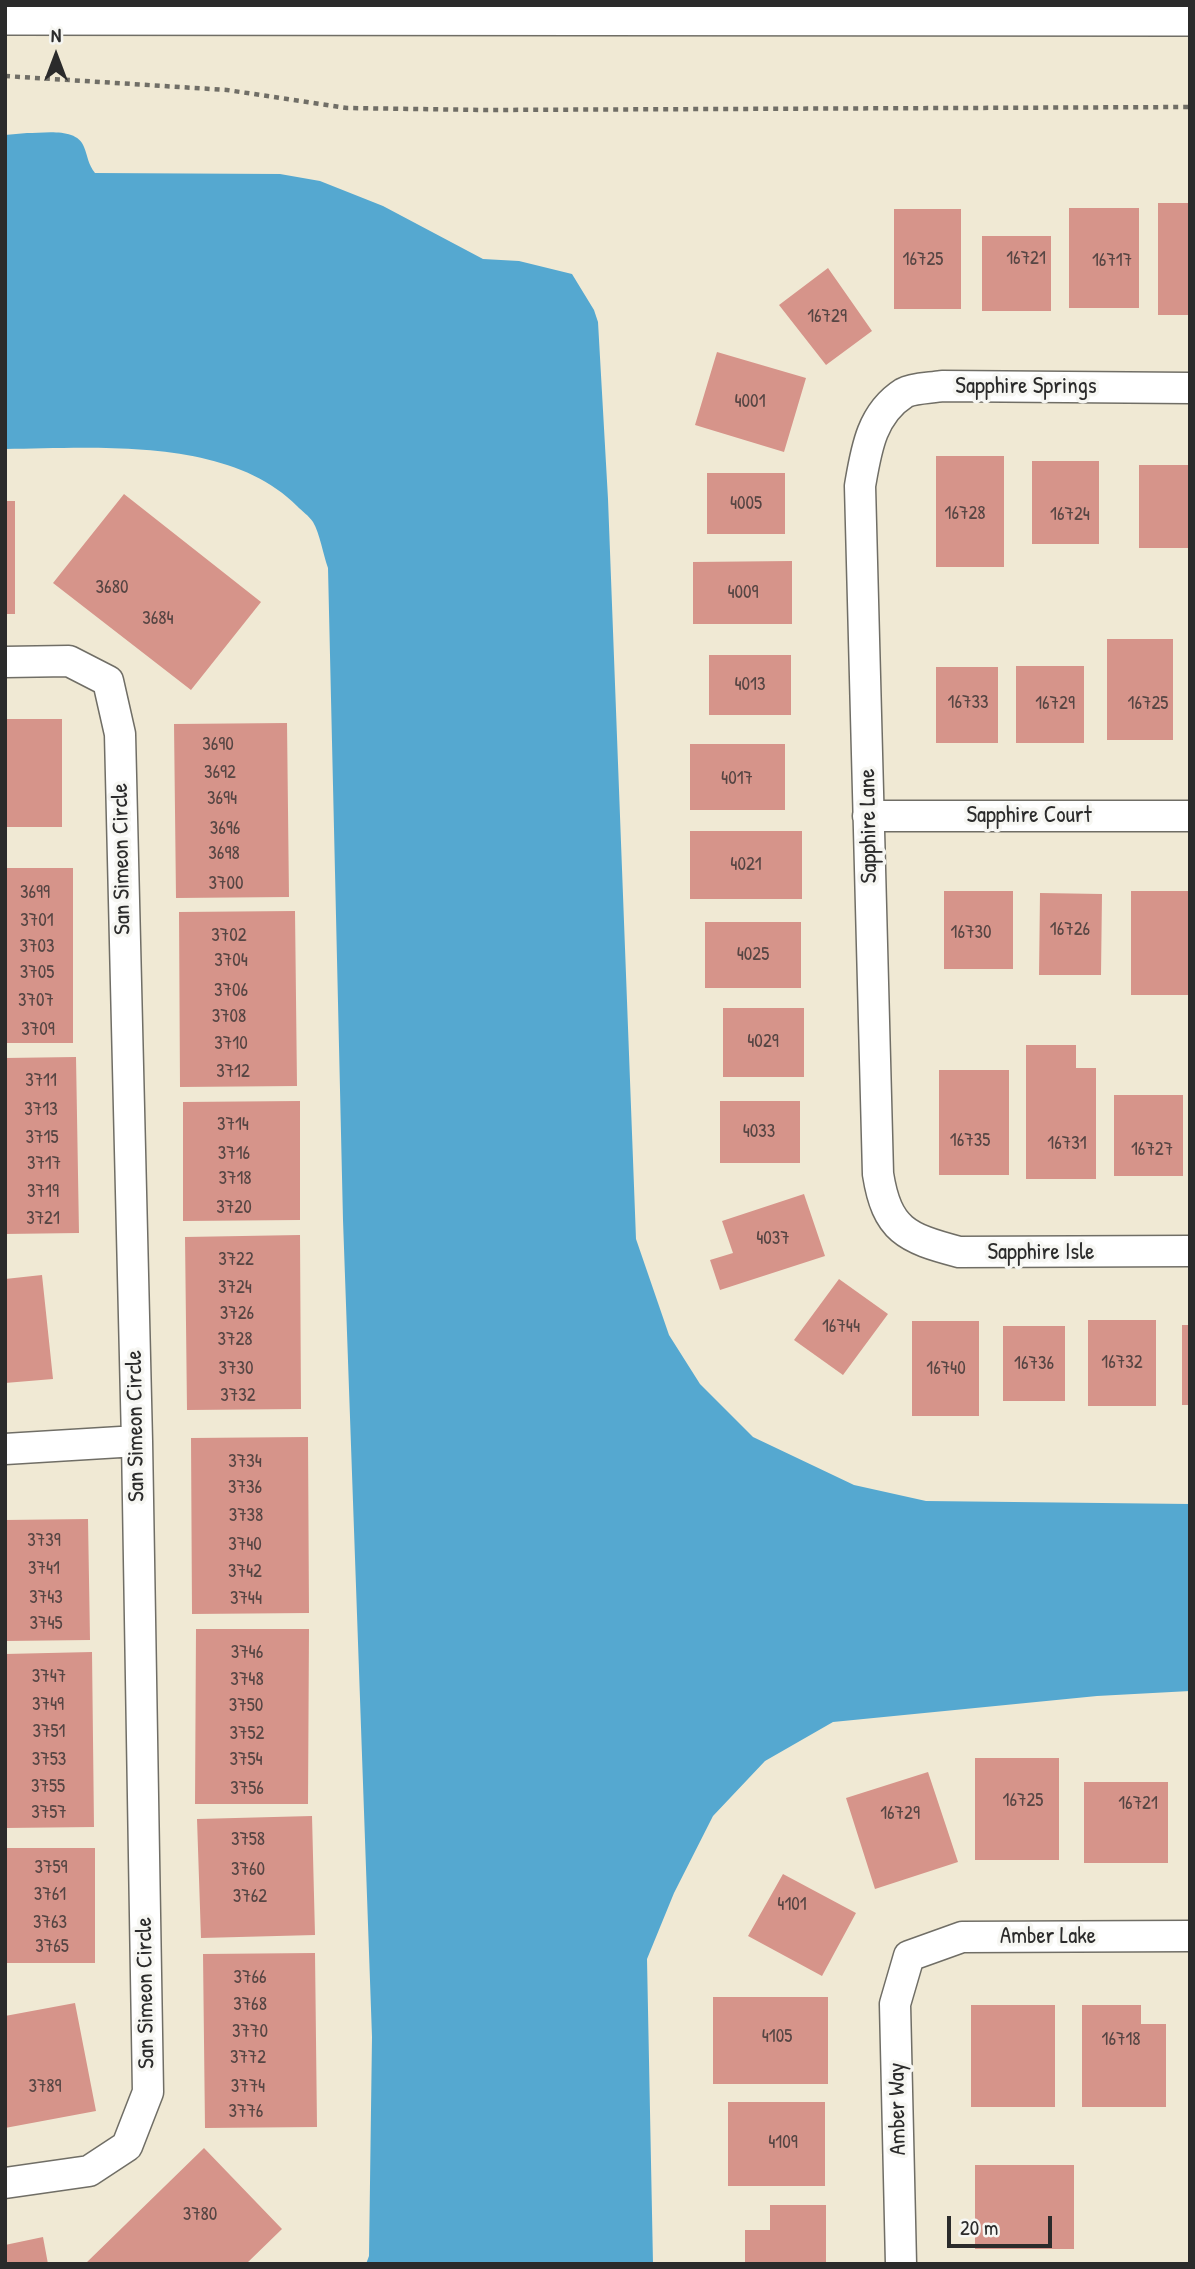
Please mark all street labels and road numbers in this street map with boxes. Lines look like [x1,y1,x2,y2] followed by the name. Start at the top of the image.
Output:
[955,373,1097,401] street label: Sapphire Springs
[854,769,884,883] street label: Sapphire Lane
[107,783,137,935] street label: San Simeon Circle
[966,802,1092,830] street label: Sapphire Court
[988,1239,1094,1267] street label: Sapphire Isle
[121,1350,151,1502] street label: San Simeon Circle
[131,1917,161,2069] street label: San Simeon Circle
[1000,1923,1096,1951] street label: Amber Lake
[883,2062,913,2156] street label: Amber Way

